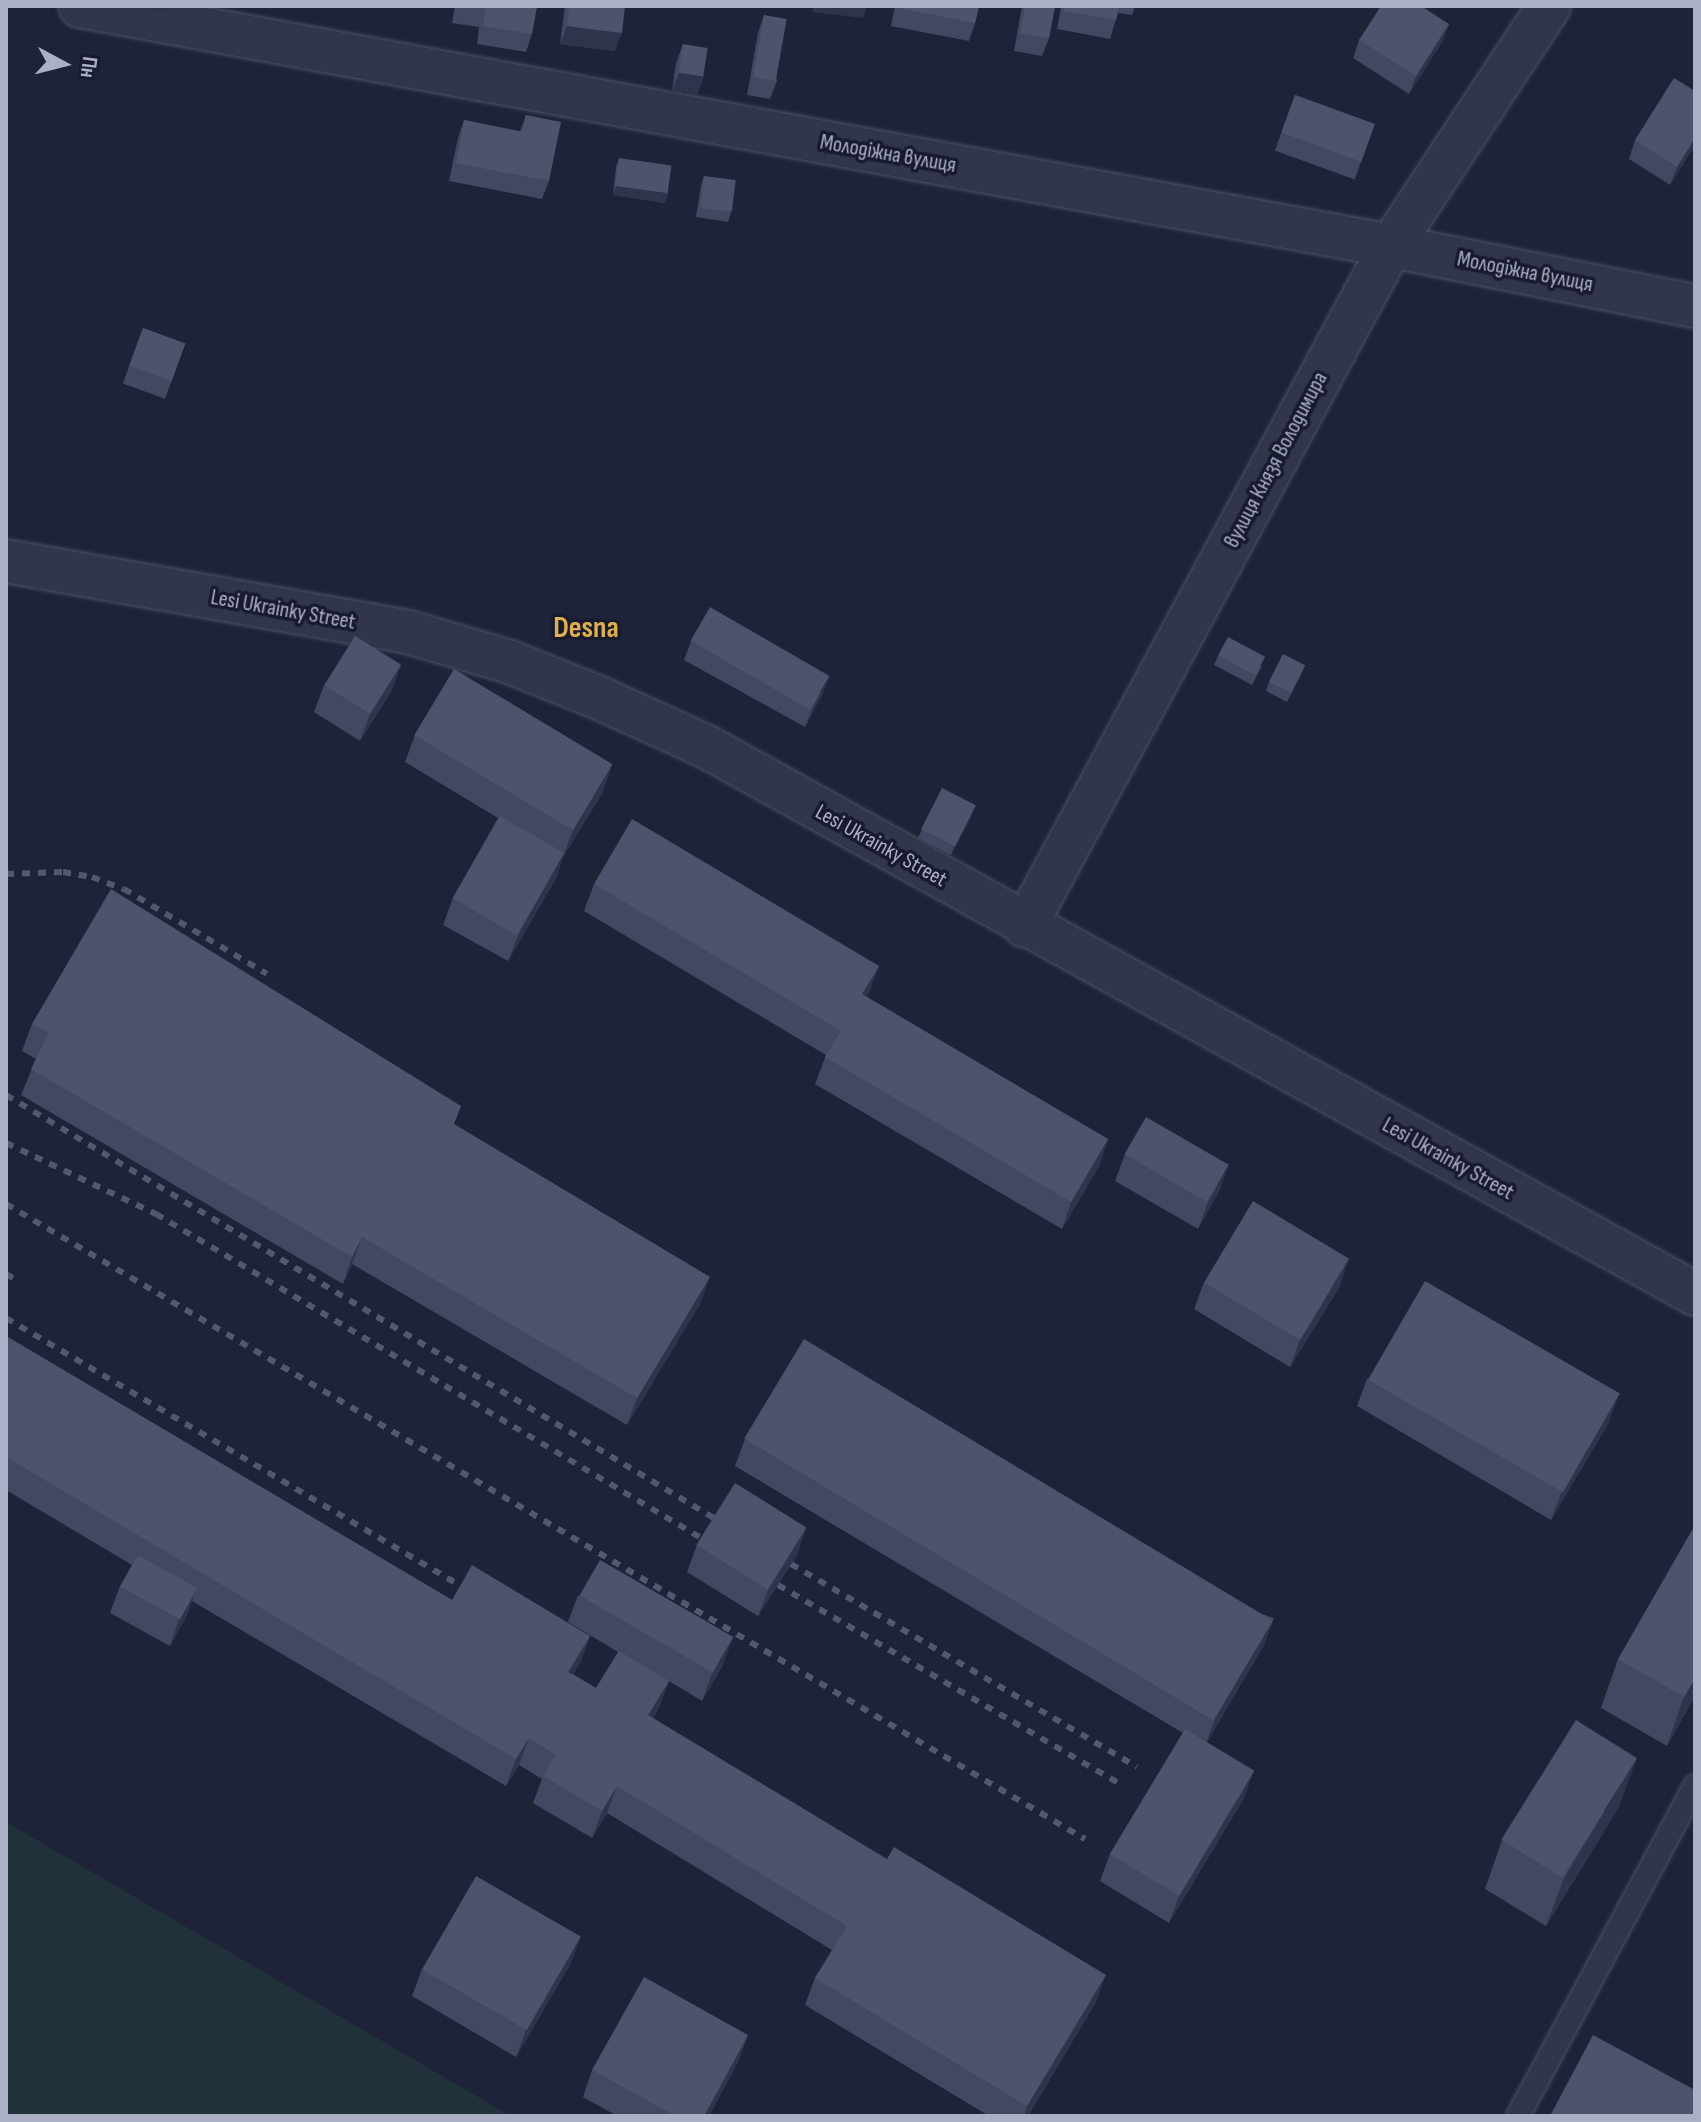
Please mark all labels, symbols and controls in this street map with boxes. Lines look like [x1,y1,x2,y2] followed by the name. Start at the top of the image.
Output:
[24,24,104,104] north arrow
[74,55,103,79] text: Пн
[818,129,958,179] street label: Молодіжна вулиця
[1455,246,1595,298] street label: Молодіжна вулиця
[1219,368,1333,552] street label: вулиця Князя Володимира
[209,584,357,636] street label: Lesi Ukrainky Street
[553,610,619,646] district label: Desna
[811,799,951,893] street label: Lesi Ukrainky Street
[1378,1112,1518,1206] street label: Lesi Ukrainky Street

